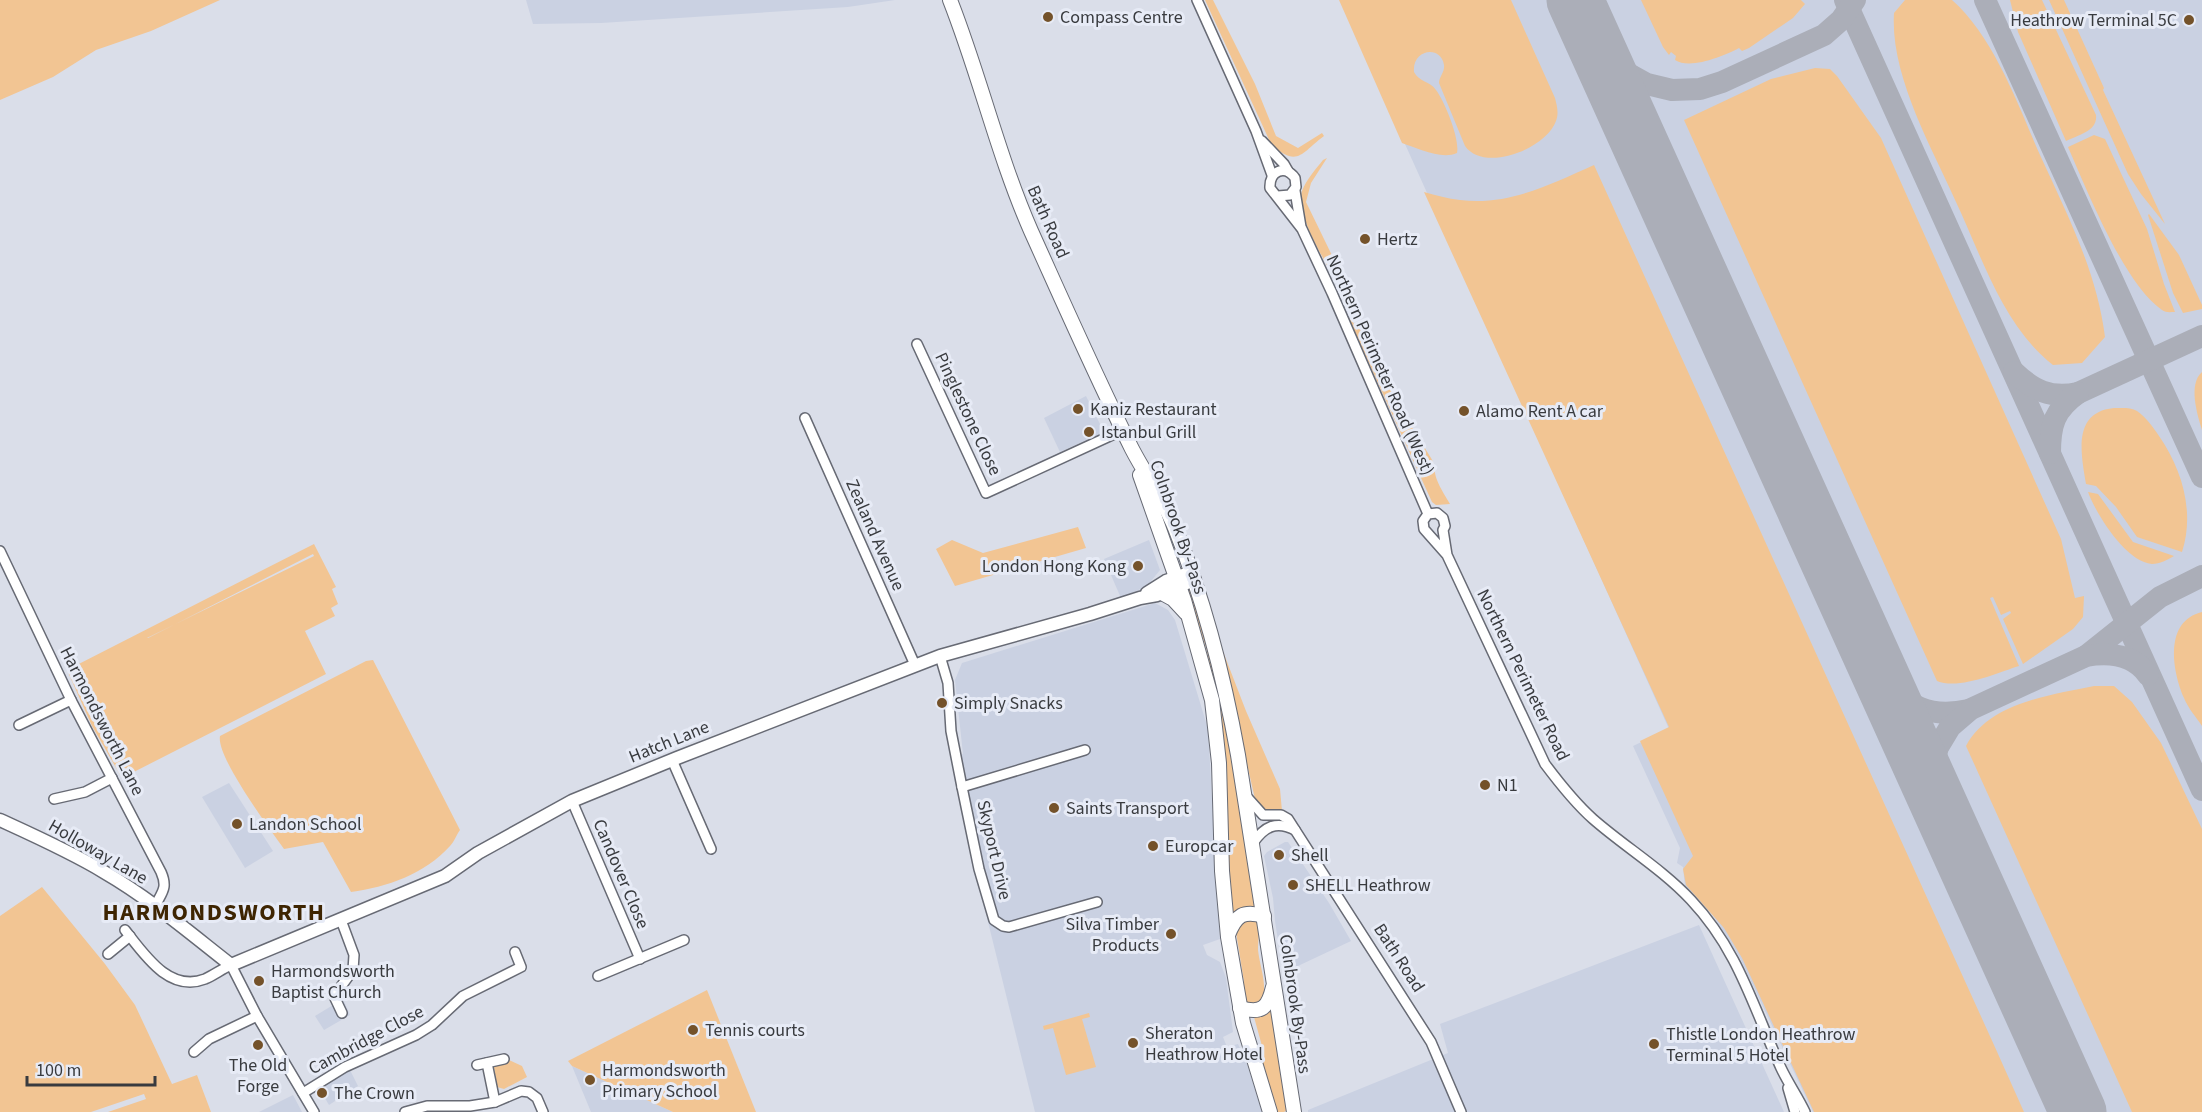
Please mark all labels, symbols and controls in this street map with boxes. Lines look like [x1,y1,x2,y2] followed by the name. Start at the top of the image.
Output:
[1060,5,1183,30] place label: Compass Centre
[2010,8,2177,33] place label: Heathrow Terminal 5C
[1041,10,1055,24] marker: Compass Centre
[2182,13,2196,27] marker: Heathrow Terminal 5C
[1021,182,1075,262] street label: Bath Road
[1377,227,1418,252] place label: Hertz
[1358,232,1372,246] marker: Hertz
[1320,251,1440,479] street label: Northern Perimeter Road (West)
[929,348,1008,480] street label: Pinglestone Close
[1090,397,1217,422] place label: Kaniz Restaurant
[1476,399,1604,424] place label: Alamo Rent A car
[1071,402,1085,416] marker: Kaniz Restaurant
[1457,404,1471,418] marker: Alamo Rent A car
[1101,420,1196,445] place label: Istanbul Grill
[1082,425,1096,439] marker: Istanbul Grill
[1143,457,1213,597] street label: Colnbrook By-Pass
[839,475,911,595] street label: Zealand Avenue
[982,554,1126,579] place label: London Hong Kong
[1131,559,1145,573] marker: London Hong Kong
[1470,585,1576,765] street label: Northern Perimeter Road
[54,642,150,800] street label: Harmondsworth Lane
[954,691,1063,716] place label: Simply Snacks
[935,696,949,710] marker: Simply Snacks
[625,715,713,769] street label: Hatch Lane
[1497,773,1518,798] place label: N1
[1478,778,1492,792] marker: N1
[1066,796,1189,821] place label: Saints Transport
[970,798,1018,902] street label: Skyport Drive
[1047,801,1061,815] marker: Saints Transport
[249,812,362,837] place label: Landon School
[44,813,152,891] street label: Holloway Lane
[587,815,655,933] street label: Candover Close
[230,817,244,831] marker: Landon School
[1165,834,1234,859] place label: Europcar
[1146,839,1160,853] marker: Europcar
[1291,843,1329,868] place label: Shell
[1272,848,1286,862] marker: Shell
[1305,873,1431,898] place label: SHELL Heathrow
[1286,878,1300,892] marker: SHELL Heathrow
[102,895,326,930] district label: HARMONDSWORTH
[1066,912,1160,958] place label: Silva Timber Products
[1367,919,1431,997] street label: Bath Road
[1164,927,1178,941] marker: Silva Timber Products
[1273,933,1317,1075] street label: Colnbrook By-Pass
[271,959,395,1005] place label: Harmondsworth Baptist Church
[252,974,266,988] marker: Harmondsworth Baptist Church
[304,999,428,1081] street label: Cambridge Close
[705,1018,805,1043] place label: Tennis courts
[1145,1021,1263,1067] place label: Sheraton Heathrow Hotel
[1666,1022,1855,1068] place label: Thistle London Heathrow Terminal 5 Hotel
[686,1023,700,1037] marker: Tennis courts
[1126,1036,1140,1050] marker: Sheraton Heathrow Hotel
[1647,1037,1661,1051] marker: Thistle London Heathrow Terminal 5 Hotel
[251,1038,265,1052] marker: The Old Forge
[27,1049,154,1087] scale bar
[229,1053,287,1099] place label: The Old Forge
[36,1058,81,1083] text: 100 m
[602,1058,726,1104] place label: Harmondsworth Primary School
[583,1073,597,1087] marker: Harmondsworth Primary School
[334,1081,415,1106] place label: The Crown
[315,1086,329,1100] marker: The Crown

